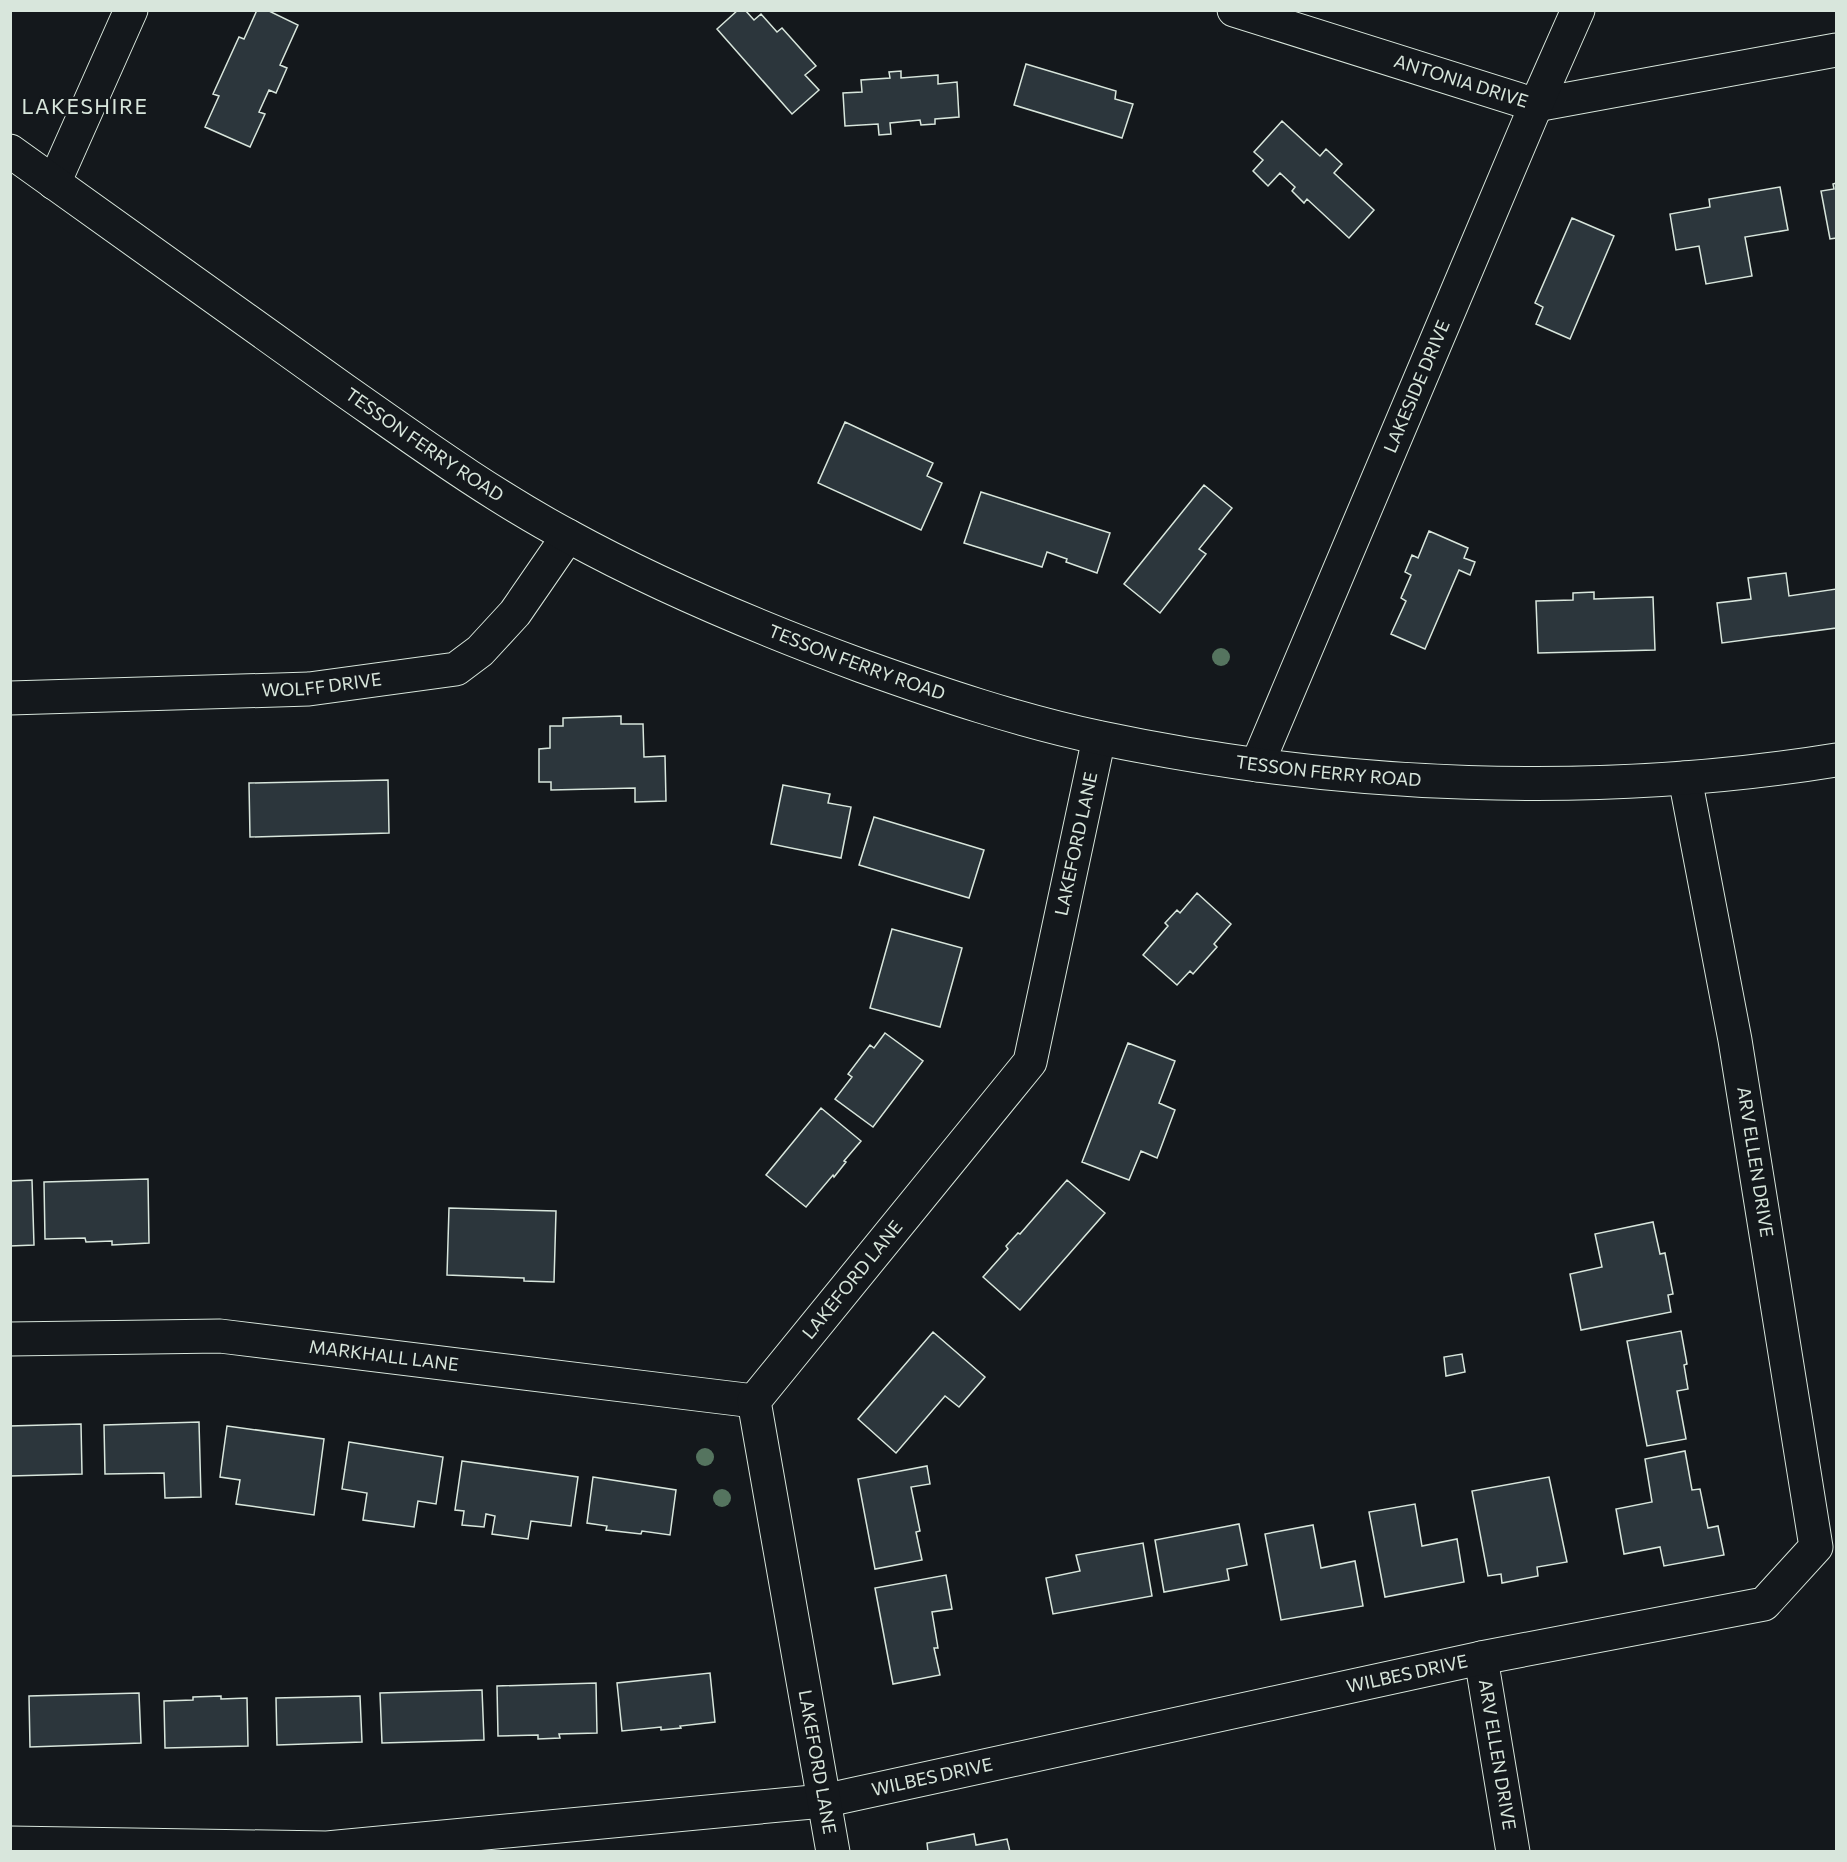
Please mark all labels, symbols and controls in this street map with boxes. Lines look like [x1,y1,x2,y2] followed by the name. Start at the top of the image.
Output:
[1391,49,1531,112] street label: ANTONIA DRIVE
[21,93,149,118] district label: LAKESHIRE
[1378,316,1454,456] street label: LAKESIDE DRIVE
[341,382,508,506] street label: TESSON FERRY ROAD
[766,619,948,704] street label: TESSON FERRY ROAD
[261,667,383,700] street label: WOLFF DRIVE
[1234,750,1422,790] street label: TESSON FERRY ROAD
[1049,770,1101,918] street label: LAKEFORD LANE
[1733,1085,1779,1239] street label: ARV ELLEN DRIVE
[797,1216,907,1343] street label: LAKEFORD LANE
[308,1335,460,1375] street label: MARKHALL LANE
[1344,1649,1470,1697] street label: WILBES DRIVE
[1475,1678,1521,1832] street label: ARV ELLEN DRIVE
[794,1688,842,1836] street label: LAKEFORD LANE
[869,1752,995,1800] street label: WILBES DRIVE

